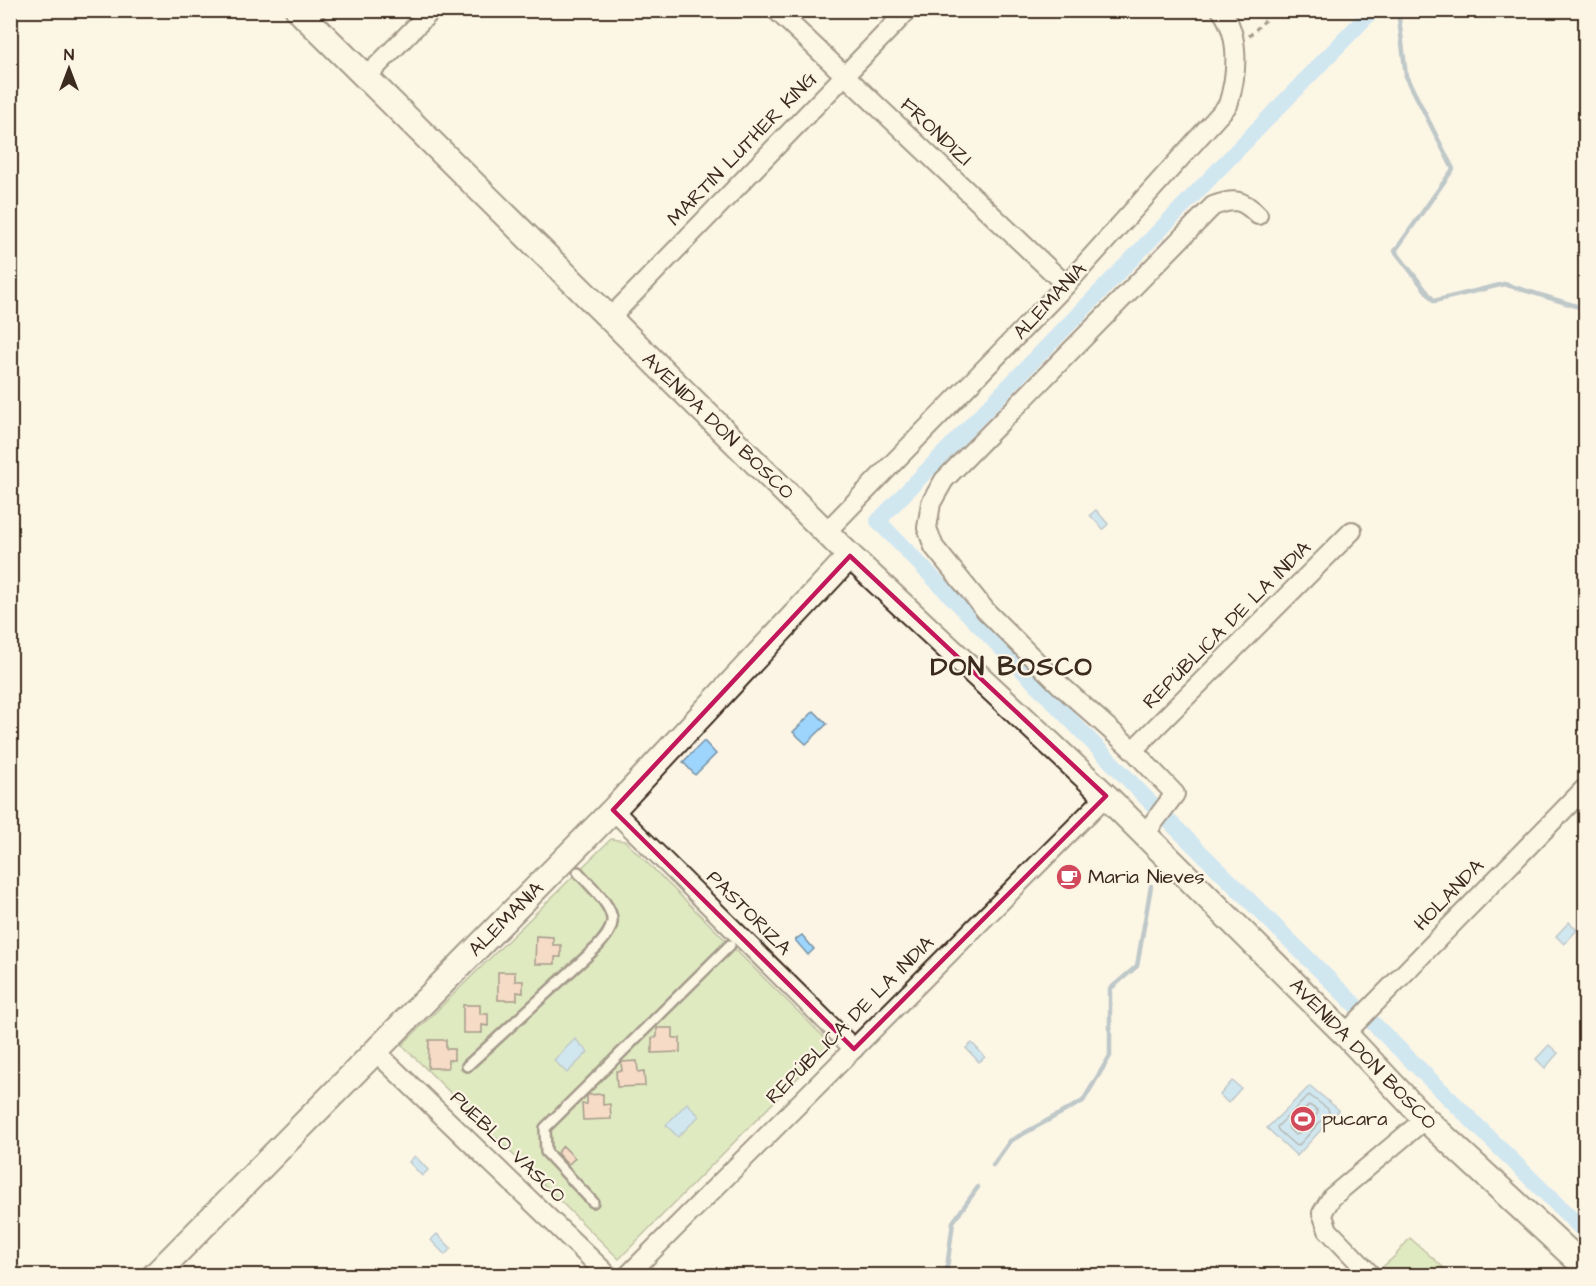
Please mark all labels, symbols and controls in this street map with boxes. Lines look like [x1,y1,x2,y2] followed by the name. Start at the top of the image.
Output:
[39,39,99,99] north arrow
[64,44,74,66] text: N
[661,65,823,232] street label: MARTIN LUTHER KING
[894,91,978,173] street label: FRONDIZI
[1007,256,1093,346] street label: ALEMANIA
[636,346,800,506] street label: AVENIDA DON BOSCO
[1136,534,1318,716] street label: REPÚBLICA DE LA INDIA
[931,649,1093,685] district label: DON BOSCO
[1407,853,1491,937] street label: HOLANDA
[1054,862,1084,892] cafe icon: Maria Nieves
[1088,863,1205,891] place label: Maria Nieves
[700,864,798,962] street label: PASTORIZA
[462,875,550,963] street label: ALEMANIA
[759,929,941,1111] street label: REPÚBLICA DE LA INDIA
[1283,972,1443,1136] street label: AVENIDA DON BOSCO
[444,1084,572,1210] street label: PUEBLO VASCO
[1288,1104,1318,1134] sports icon: pucara
[1322,1105,1387,1133] place label: pucara

